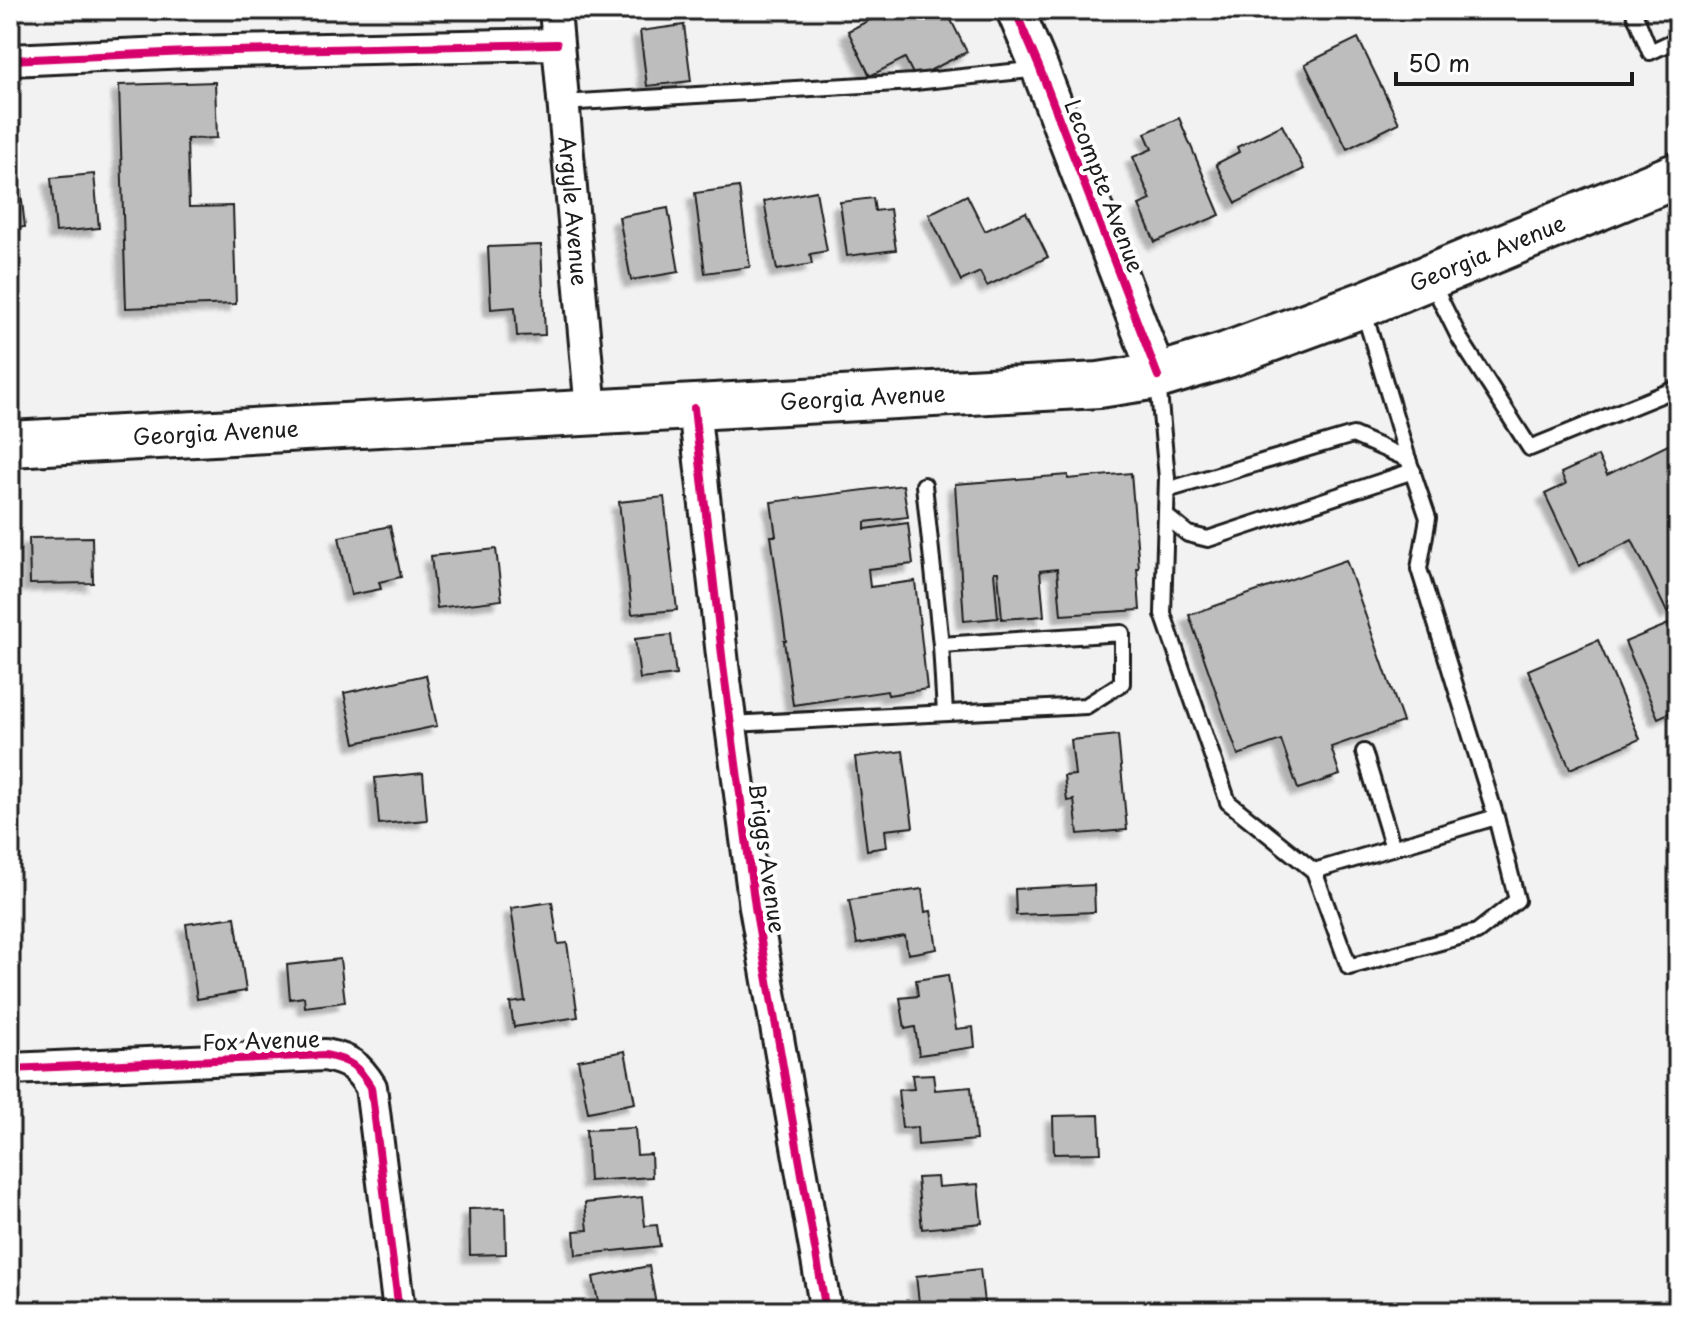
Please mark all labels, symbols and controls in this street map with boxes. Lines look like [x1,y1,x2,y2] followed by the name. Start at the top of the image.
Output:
[1396,36,1632,86] scale bar
[1408,44,1470,80] text: 50 m
[1057,94,1154,277] street label: Lecompte Avenue
[551,135,598,287] street label: Argyle Avenue
[1404,205,1570,299] street label: Georgia Avenue
[779,375,946,417] street label: Georgia Avenue
[132,410,299,452] street label: Georgia Avenue
[742,781,795,935] street label: Briggs Avenue
[202,1021,320,1058] street label: Fox Avenue

